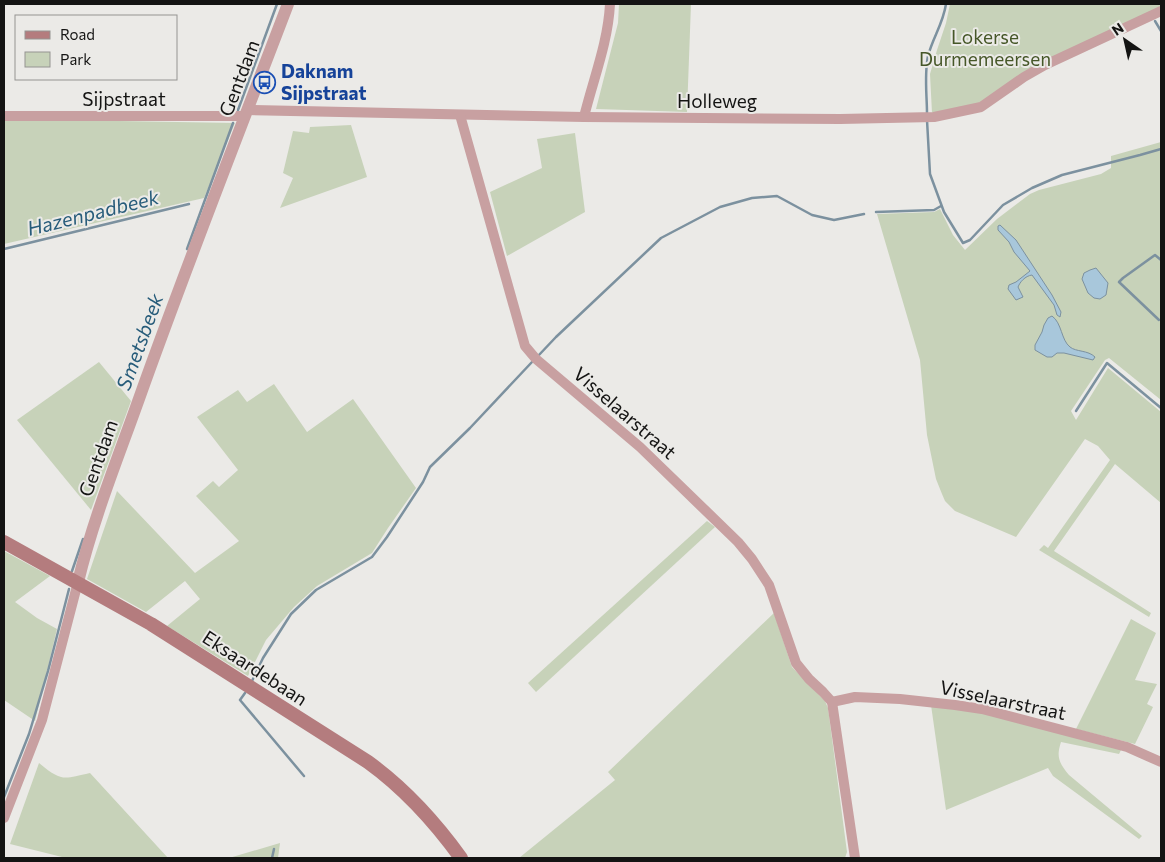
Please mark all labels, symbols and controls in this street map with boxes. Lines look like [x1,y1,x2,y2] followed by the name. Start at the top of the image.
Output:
[15,15,178,80] legend
[1100,15,1150,65] north arrow
[1108,19,1127,39] text: N
[60,25,95,43] text: Road
[919,25,1051,70] park label: Lokerse Durmemeersen
[213,36,264,119] street label: Gentdam
[60,50,91,68] text: Park
[281,59,367,104] place label: Daknam Sijpstraat
[253,70,277,94] bus stop icon: Daknam Sijpstraat
[82,87,166,110] street label: Sijpstraat
[677,89,757,112] street label: Holleweg
[24,184,162,240] water label: Hazenpadbeek
[111,289,168,393] water label: Smetsbeek
[569,362,682,464] street label: Visselaarstraat
[73,416,122,499] street label: Gentdam
[199,625,312,710] street label: Eksaardebaan
[938,675,1069,724] street label: Visselaarstraat

